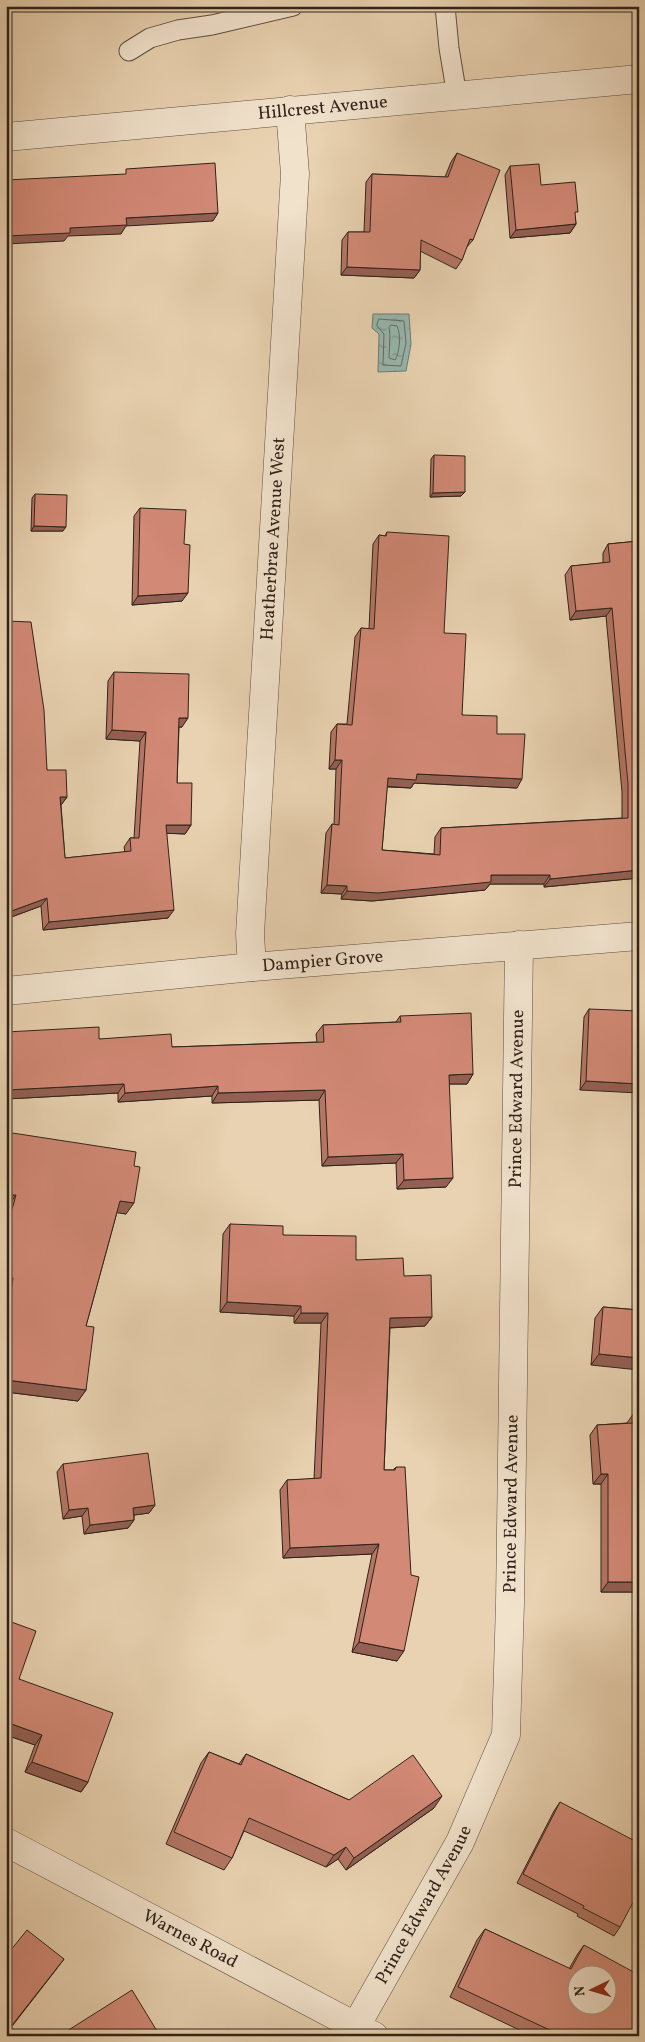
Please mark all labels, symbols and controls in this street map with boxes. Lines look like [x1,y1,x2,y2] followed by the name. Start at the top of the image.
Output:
[257,90,389,126] street label: Hillcrest Avenue
[255,436,292,641] street label: Heatherbrae Avenue West
[261,944,384,979] street label: Dampier Grove
[503,1010,531,1188] street label: Prince Edward Avenue
[498,1414,525,1593] street label: Prince Edward Avenue
[370,1822,478,1989] street label: Prince Edward Avenue
[138,1904,242,1974] street label: Warnes Road
[568,1964,618,2014] north arrow
[571,1985,590,1997] text: N

